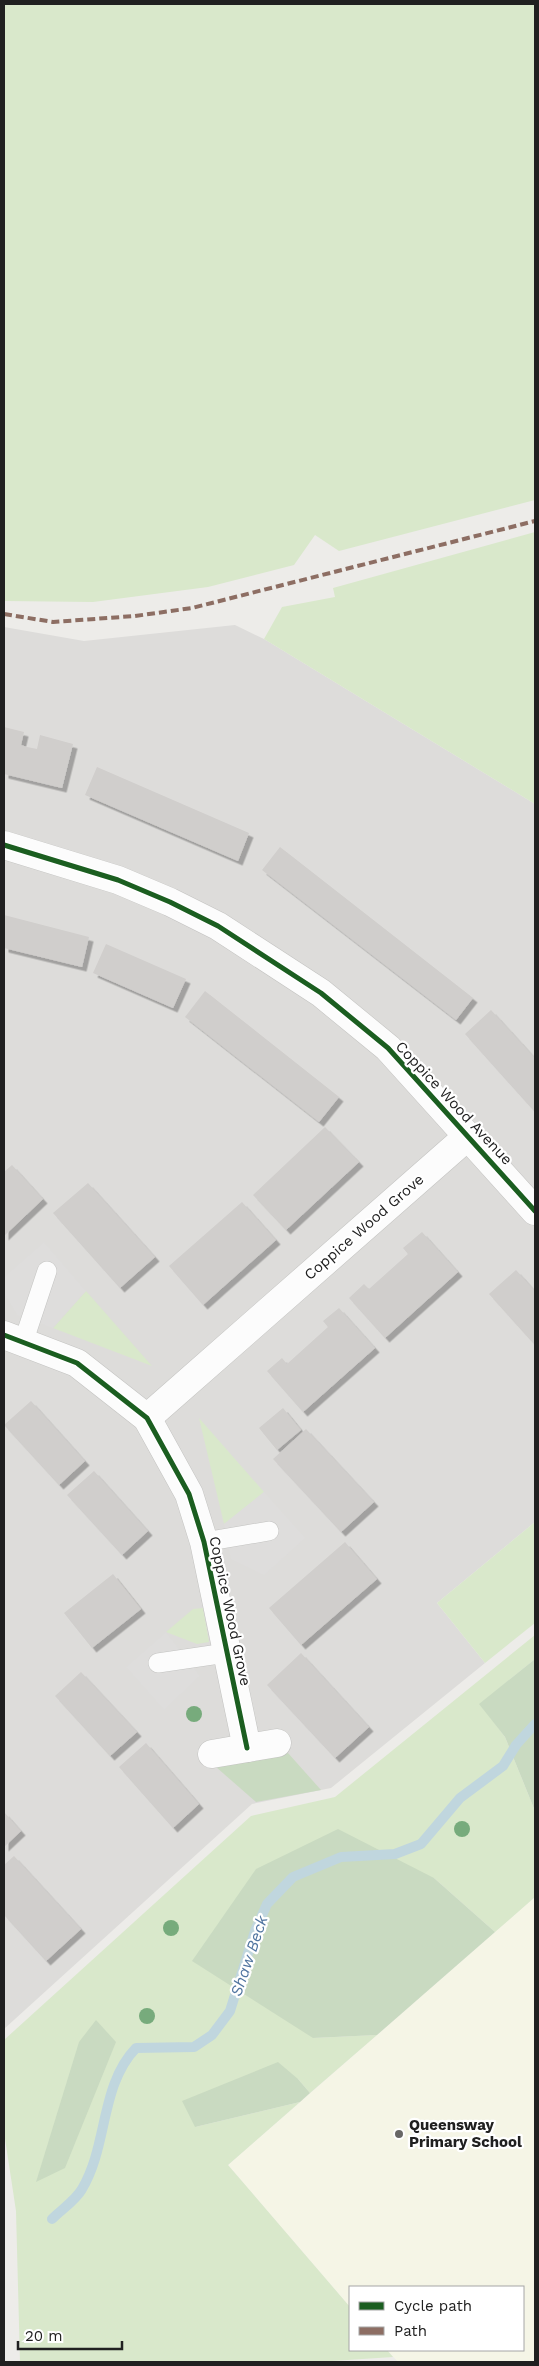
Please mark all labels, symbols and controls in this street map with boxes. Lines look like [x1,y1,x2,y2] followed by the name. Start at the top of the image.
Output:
[392,1037,516,1169] street label: Coppice Wood Avenue
[301,1170,427,1284] street label: Coppice Wood Grove
[205,1535,255,1687] street label: Coppice Wood Grove
[226,1912,272,1999] water label: Shaw Beck
[409,2116,522,2151] place label: Queensway Primary School
[393,2128,405,2140] marker: Queensway Primary School
[349,2286,524,2351] legend
[394,2297,472,2315] text: Cycle path
[18,2318,121,2350] scale bar
[394,2322,427,2340] text: Path
[25,2327,63,2345] text: 20 m

